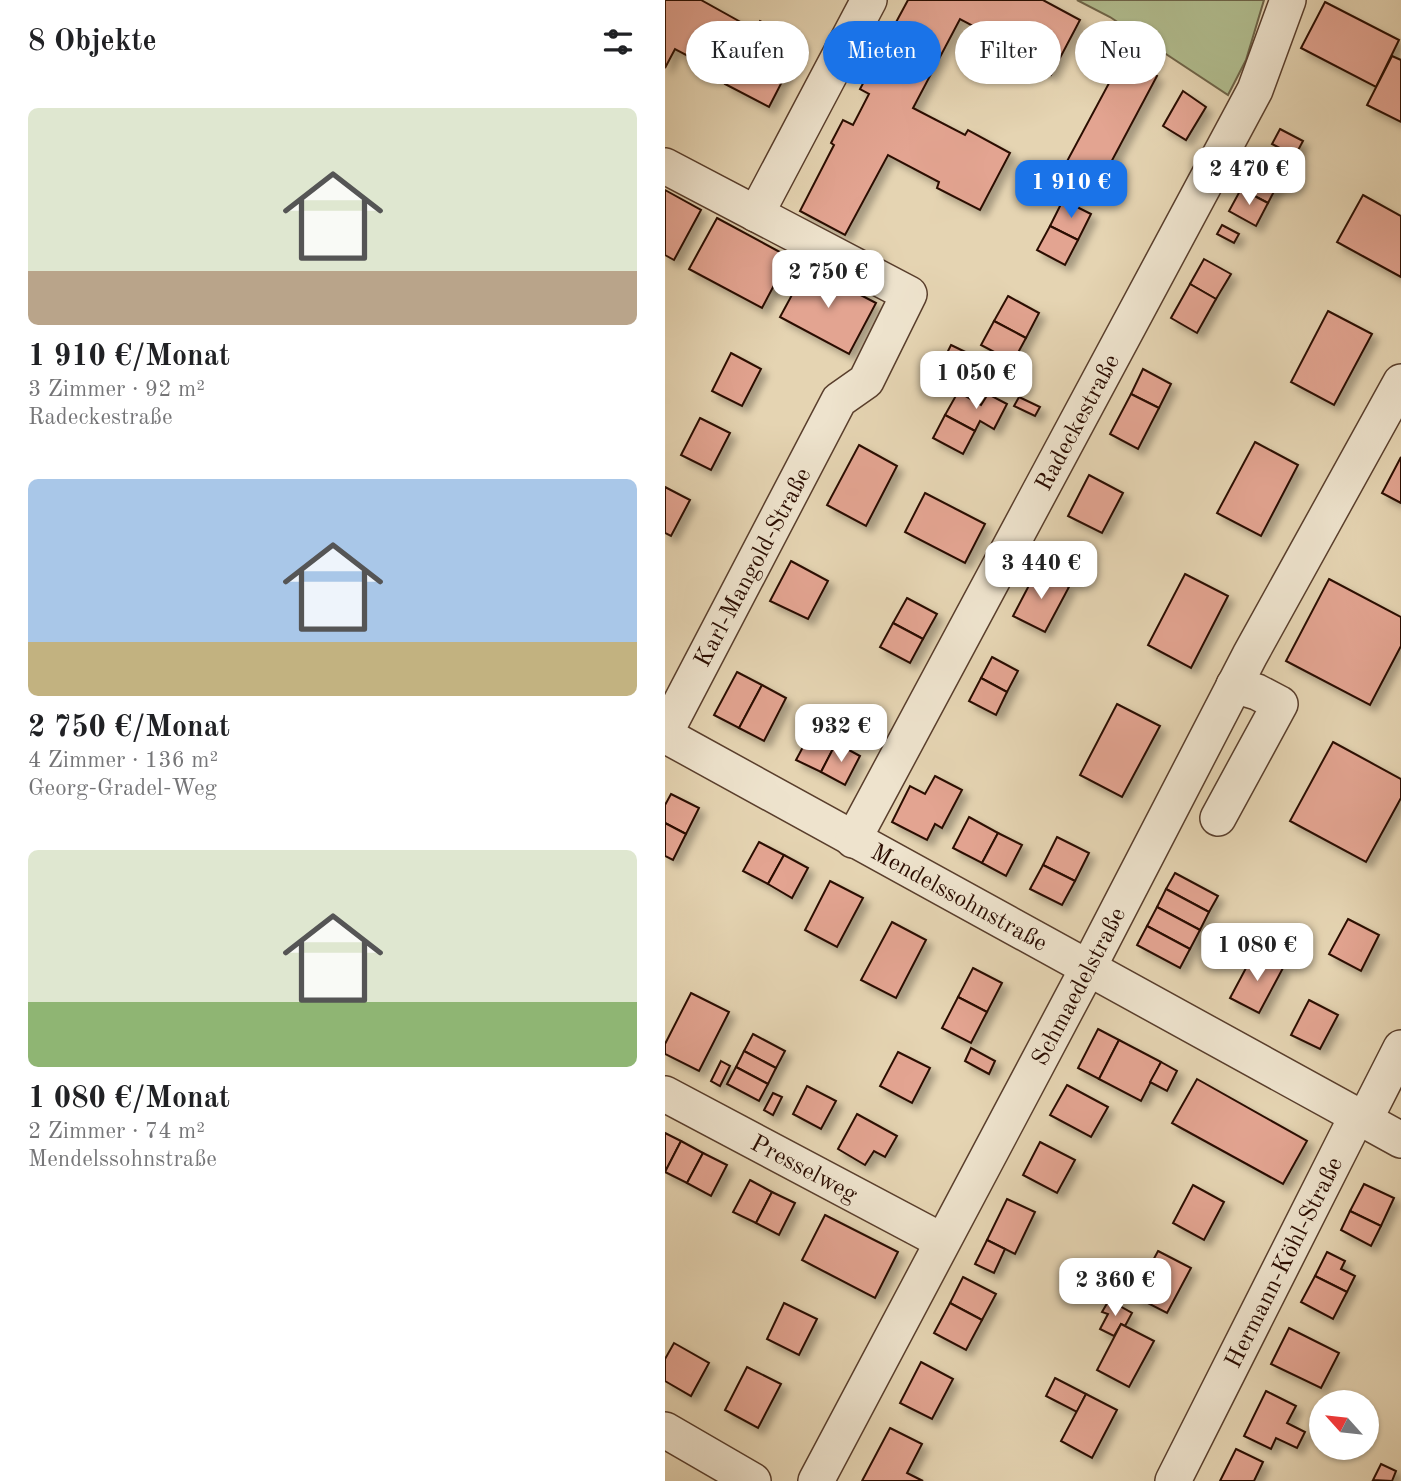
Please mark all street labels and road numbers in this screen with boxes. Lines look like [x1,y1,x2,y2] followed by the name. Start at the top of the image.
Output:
[1032,351,1125,495] street label: Radeckestraße
[691,465,816,671] street label: Karl-Mangold-Straße
[866,841,1051,957] street label: Mendelssohnstraße
[1029,904,1131,1070] street label: Schmaedelstraße
[746,1132,861,1208] street label: Presselweg
[1222,1154,1348,1372] street label: Hermann-Köhl-Straße

